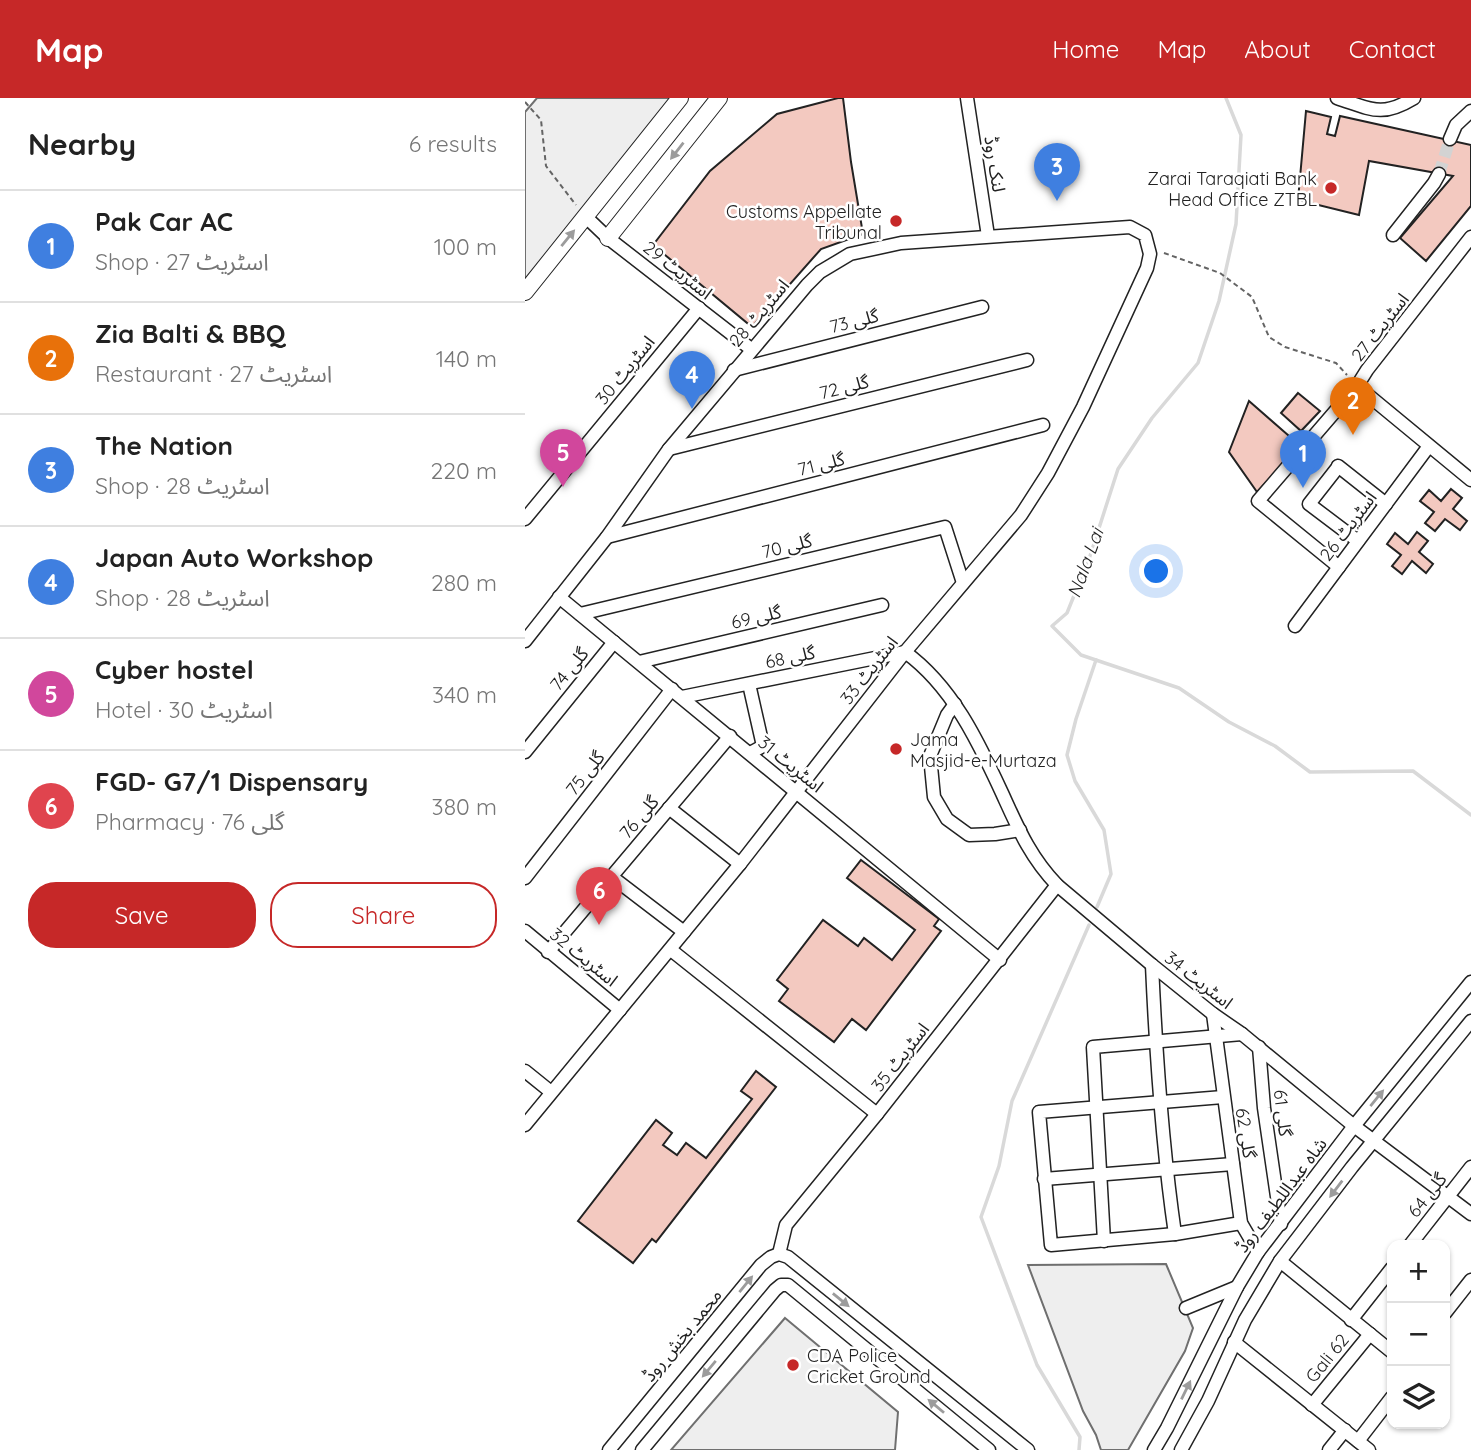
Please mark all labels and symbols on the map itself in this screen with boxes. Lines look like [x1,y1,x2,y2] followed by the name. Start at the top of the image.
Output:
[979,134,1011,194] street label: لنک روڈ
[669,142,684,160] one-way arrow
[1034,143,1080,201] pin: 3
[1147,167,1317,211] place label: Zarai Taraqiati Bank Head Office ZTBL
[1323,180,1339,196] marker: Zarai Taraqiati Bank Head Office ZTBL
[726,200,882,244] place label: Customs Appellate Tribunal
[888,213,904,229] marker: Customs Appellate Tribunal
[560,230,575,248] one-way arrow
[639,236,717,304] street label: اسٹریٹ 29
[724,274,794,352] street label: اسٹریٹ 28
[1346,288,1414,366] street label: اسٹریٹ 27
[827,304,881,338] street label: گلی 73
[590,331,660,409] street label: اسٹریٹ 30
[669,351,715,409] pin: 4
[817,370,872,404] street label: گلی 72
[1330,377,1376,435] pin: 2
[540,429,586,487] pin: 5
[1280,430,1326,488] pin: 1
[795,447,848,481] street label: گلی 71
[1314,487,1382,565] street label: اسٹریٹ 26
[1061,523,1109,601] water label: Nala Lai
[760,529,815,563] street label: گلی 70
[1139,554,1173,588] your location
[729,600,784,634] street label: گلی 69
[835,631,903,709] street label: اسٹریٹ 33
[763,640,818,673] street label: گلی 68
[545,642,594,695] street label: گلی 74
[910,728,1057,772] place label: Jama Masjid-e-Murtaza
[754,731,828,797] street label: اسٹریٹ 31
[888,741,904,757] marker: Jama Masjid-e-Murtaza
[561,746,610,800] street label: گلی 75
[614,790,664,843] street label: گلی 76
[576,867,622,925] pin: 6
[545,923,623,991] street label: اسٹریٹ 32
[1160,946,1238,1014] street label: اسٹریٹ 34
[866,1018,934,1096] street label: اسٹریٹ 35
[1269,1088,1297,1138] street label: گلی 61
[1369,1090,1384,1108] one-way arrow
[1231,1106,1261,1160] street label: گلی 62
[1230,1133,1332,1257] street label: شاہ عبداللطیف روڈ
[1402,1168,1452,1222] street label: گلی 64
[1330,1180,1344,1198] one-way arrow
[738,1275,753,1292] one-way arrow
[637,1284,727,1386] street label: محمد بخش روڈ
[832,1292,850,1306] one-way arrow
[1300,1329,1354,1387] street label: Gali 62
[807,1344,931,1388] place label: CDA Police Cricket Ground
[785,1357,801,1373] marker: CDA Police Cricket Ground
[702,1360,717,1377] one-way arrow
[1180,1380,1191,1400] one-way arrow
[928,1399,946,1414] one-way arrow

